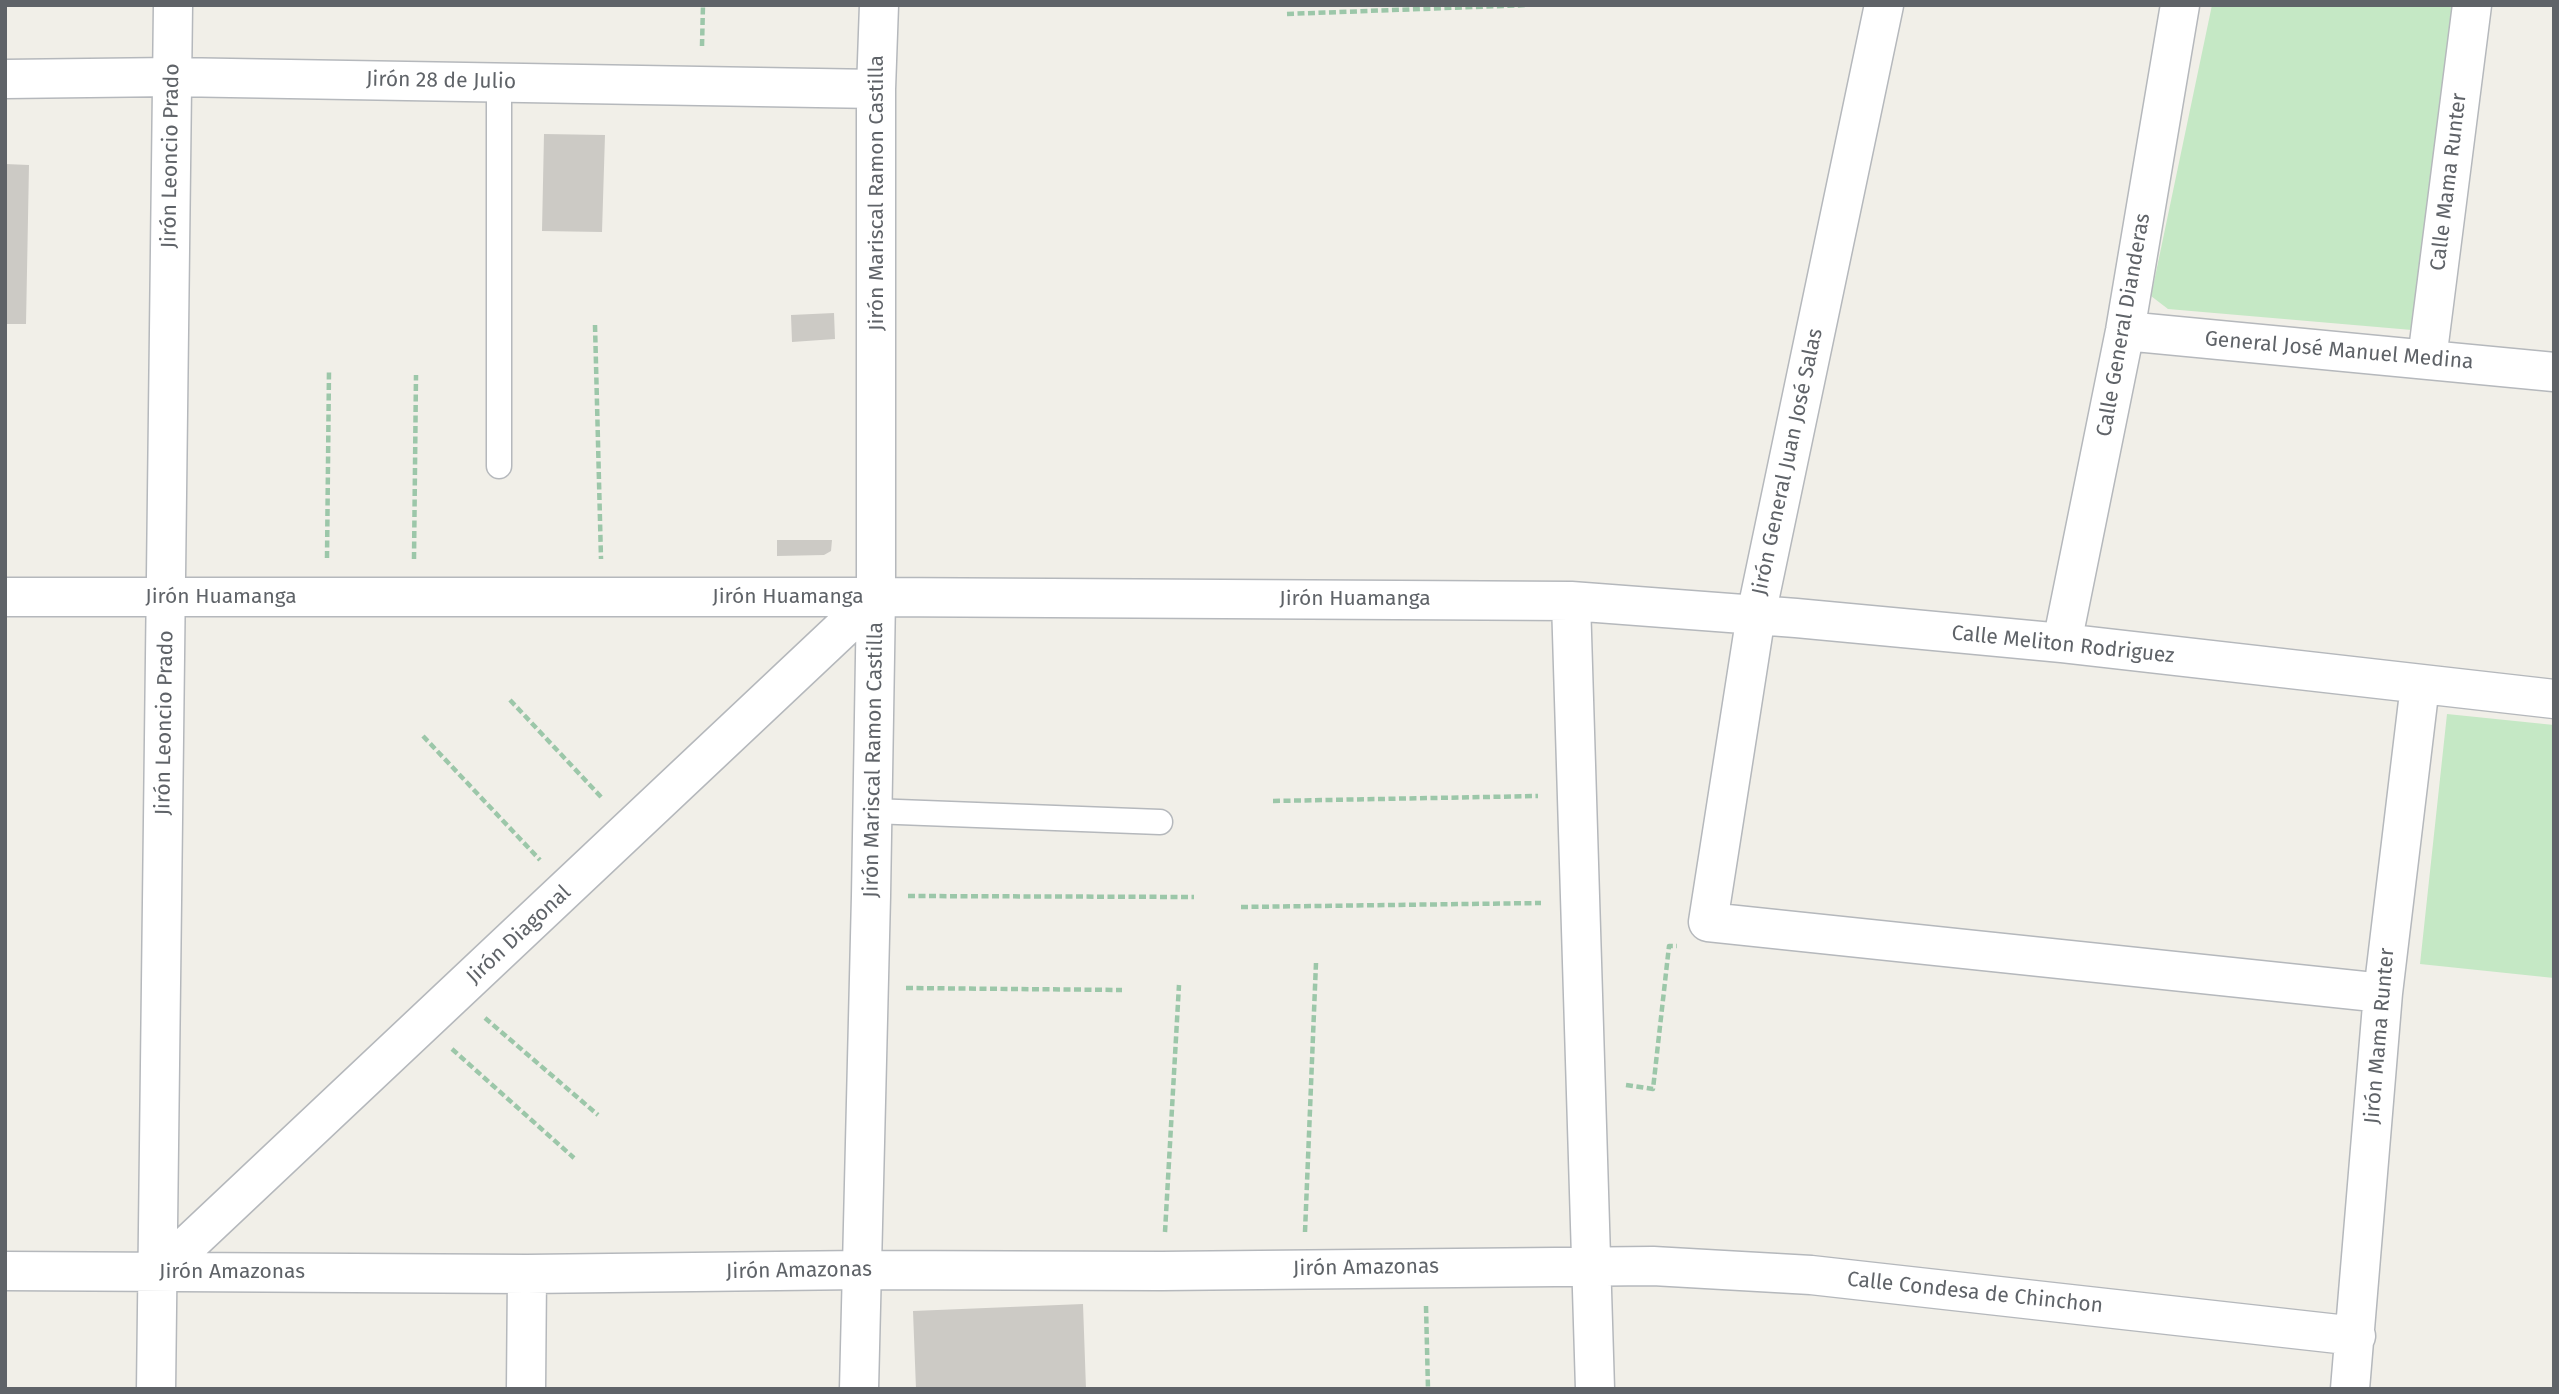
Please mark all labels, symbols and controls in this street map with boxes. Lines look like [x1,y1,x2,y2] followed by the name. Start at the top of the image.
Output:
[864,55,890,331] street label: Jirón Mariscal Ramon Castilla
[157,63,185,249] street label: Jirón Leoncio Prado
[366,67,516,95] street label: Jirón 28 de Julio
[2426,92,2472,272] street label: Calle Mama Runter
[2092,211,2156,439] street label: Calle General Dianderas
[1747,326,1829,598] street label: Jirón General Juan José Salas
[2204,327,2474,375] street label: General José Manuel Medina
[145,584,297,610] street label: Jirón Huamanga
[712,584,864,610] street label: Jirón Huamanga
[1279,586,1431,612] street label: Jirón Huamanga
[1950,621,2176,669] street label: Calle Meliton Rodriguez
[859,622,889,898] street label: Jirón Mariscal Ramon Castilla
[151,630,179,816] street label: Jirón Leoncio Prado
[462,880,576,990] street label: Jirón Diagonal
[2360,947,2400,1125] street label: Jirón Mama Runter
[1293,1254,1439,1282] street label: Jirón Amazonas
[726,1257,872,1285] street label: Jirón Amazonas
[159,1259,305,1285] street label: Jirón Amazonas
[1846,1267,2104,1319] street label: Calle Condesa de Chinchon

